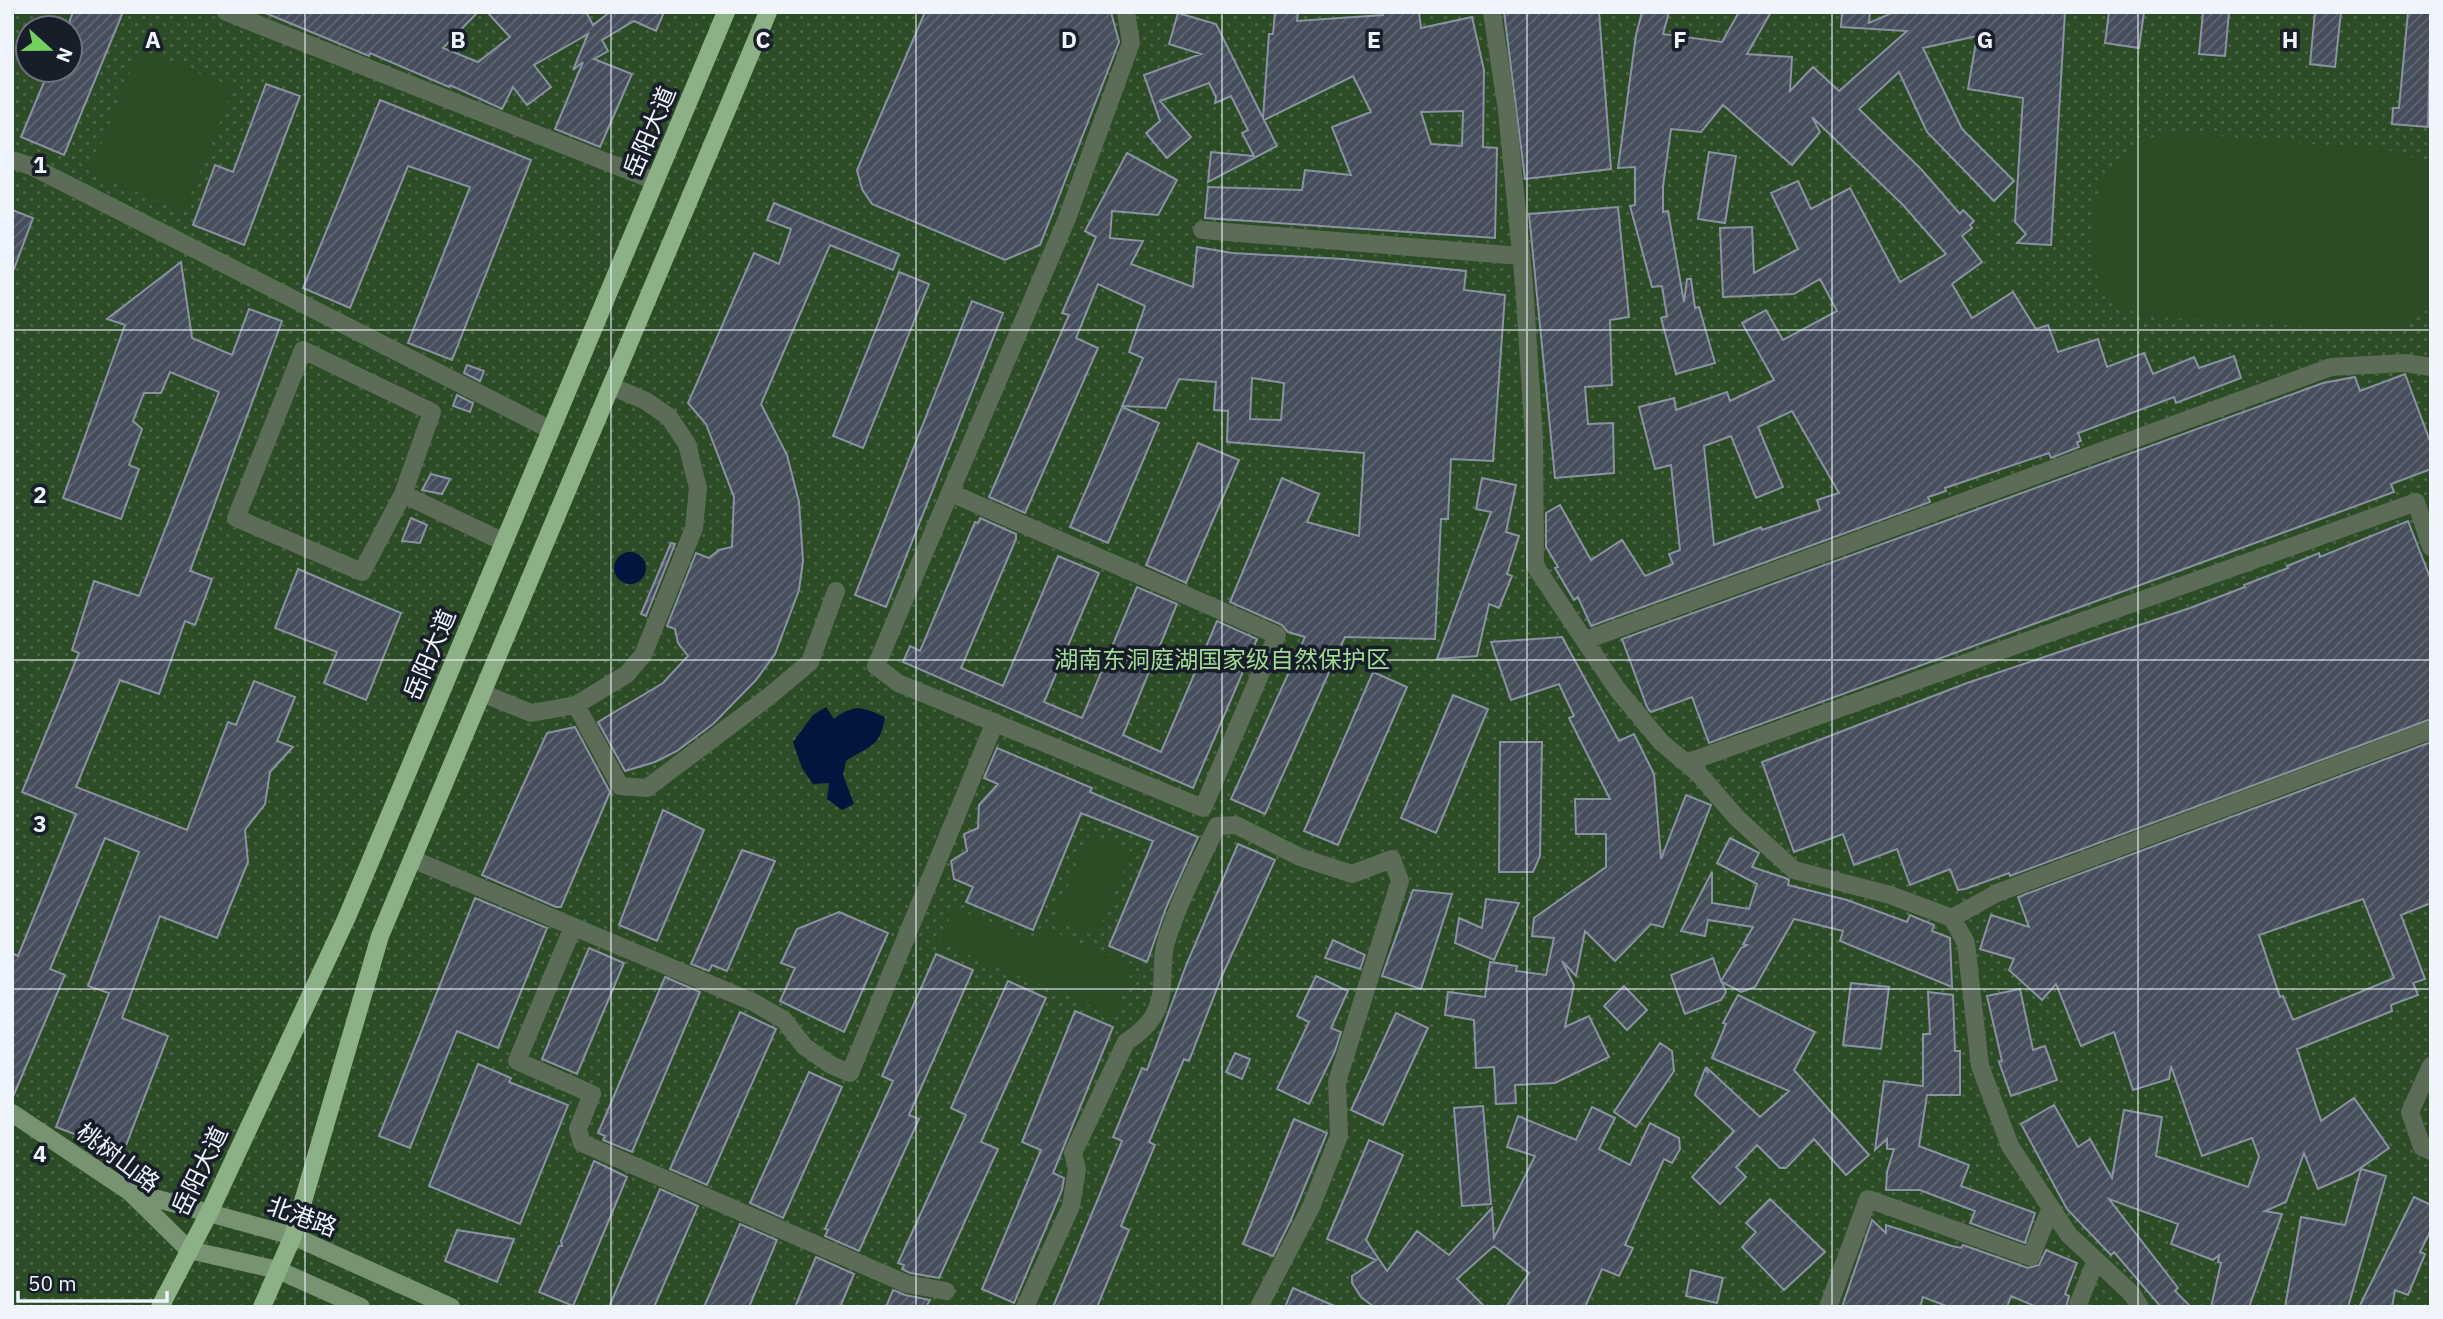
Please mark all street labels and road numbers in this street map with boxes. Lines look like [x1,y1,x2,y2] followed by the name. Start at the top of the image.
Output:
[616,81,683,182] street label: 岳阳大道
[396,604,463,705] street label: 岳阳大道
[71,1116,167,1199] street label: 桃树山路
[164,1120,235,1221] street label: 岳阳大道
[263,1189,342,1243] street label: 北港路

